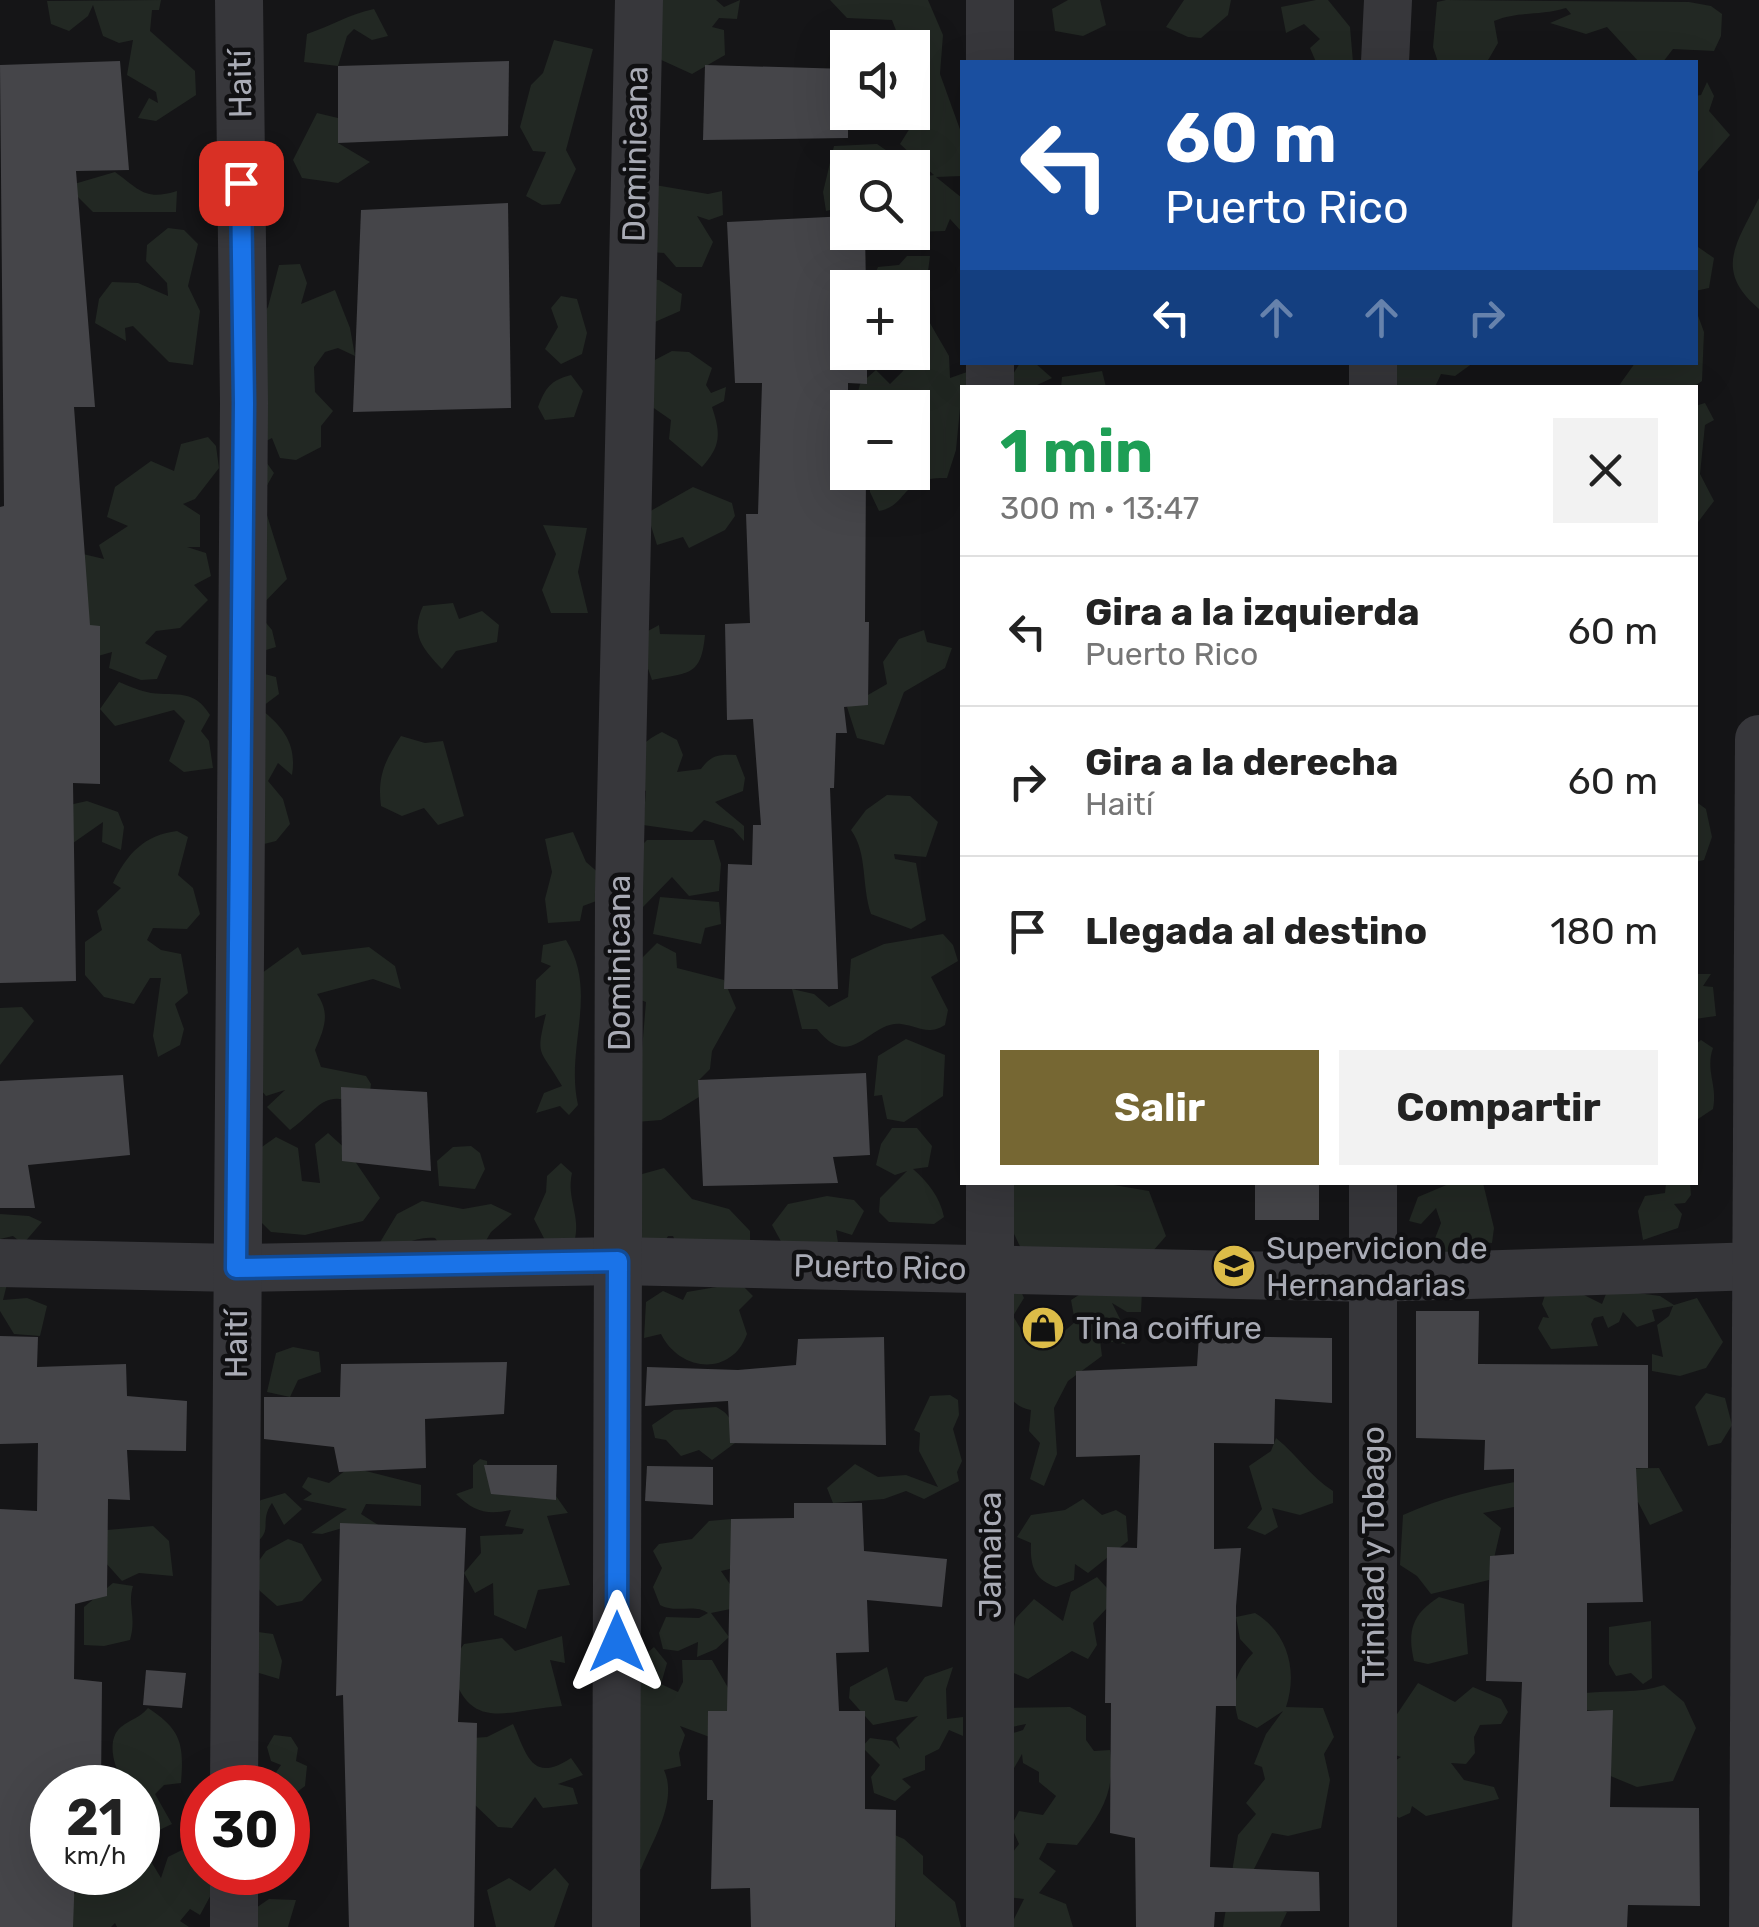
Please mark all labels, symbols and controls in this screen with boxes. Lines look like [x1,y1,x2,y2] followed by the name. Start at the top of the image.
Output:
[830,30,930,490] map controls
[830,30,930,130] button: sound
[220,47,260,119] street label: Haití
[614,66,656,242] street label: Dominicana
[1165,97,1337,180] text: 60 m
[1000,100,1130,230] icon: left
[199,141,284,226] pin
[830,150,930,250] button: search
[214,156,269,211] icon: arrive
[1165,181,1409,234] text: Puerto Rico
[830,270,930,370] button: +
[1144,290,1199,345] icon: left
[1249,290,1304,345] icon: ahead
[1354,290,1409,345] icon: ahead
[1459,290,1514,345] icon: right
[830,390,930,490] button: −
[1000,416,1153,487] text: 1 min
[1553,418,1658,523] button: close
[1000,489,1199,527] text: 300 m · 13:47
[1085,589,1420,635] text: Gira a la izquierda
[1000,604,1055,659] icon: left
[1568,608,1658,654] text: 60 m
[1085,635,1258,673] text: Puerto Rico
[1085,739,1398,785] text: Gira a la derecha
[1000,754,1055,809] icon: right
[1568,758,1658,804] text: 60 m
[1085,785,1154,823] text: Haití
[600,875,638,1051] street label: Dominicana
[1000,904,1055,959] icon: arrive
[1085,908,1427,954] text: Llegada al destino
[1550,908,1658,954] text: 180 m
[1000,1050,1319,1165] button: Salir
[1339,1050,1658,1165] button: Compartir
[1266,1229,1488,1304] place label: Supervicion de Hernandarias
[1211,1243,1257,1289] school or university icon: Supervicion de Hernandarias
[793,1246,967,1288] street label: Puerto Rico
[1020,1305,1066,1351] shop icon: Tina coiffure
[217,1307,255,1378] street label: Haití
[1076,1309,1262,1347] place label: Tina coiffure
[1354,1426,1392,1684] street label: Trinidad y Tobago
[971,1491,1009,1619] street label: Jamaica
[565,1590,669,1694] position arrow
[180,1765,310,1895] speed limit sign: 30
[66,1788,124,1848] text: 21
[64,1841,126,1870] text: km/h

